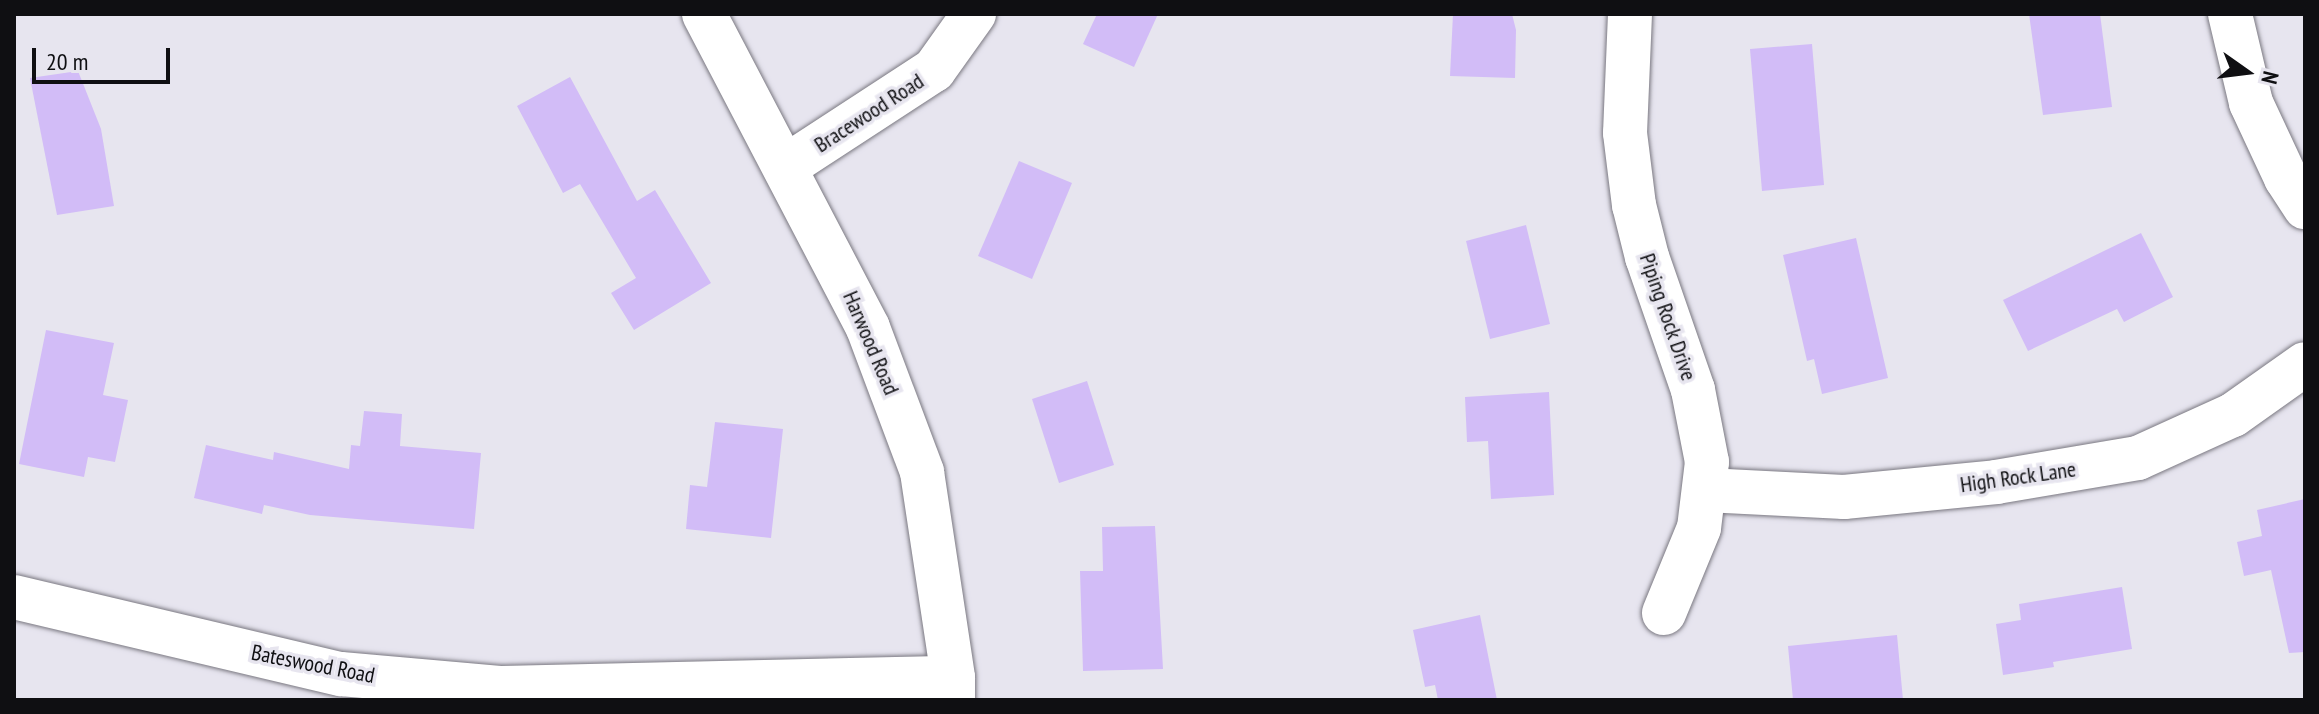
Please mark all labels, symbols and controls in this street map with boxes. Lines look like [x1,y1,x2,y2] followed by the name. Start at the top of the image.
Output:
[36,32,174,82] scale bar
[2207,32,2287,112] north arrow
[46,46,88,77] text: 20 m
[809,68,929,158] street label: Bracewood Road
[2255,69,2285,87] text: N
[1634,250,1702,384] street label: Piping Rock Drive
[837,287,905,399] street label: Harwood Road
[1958,456,2078,498] street label: High Rock Lane
[249,639,377,689] street label: Bateswood Road

